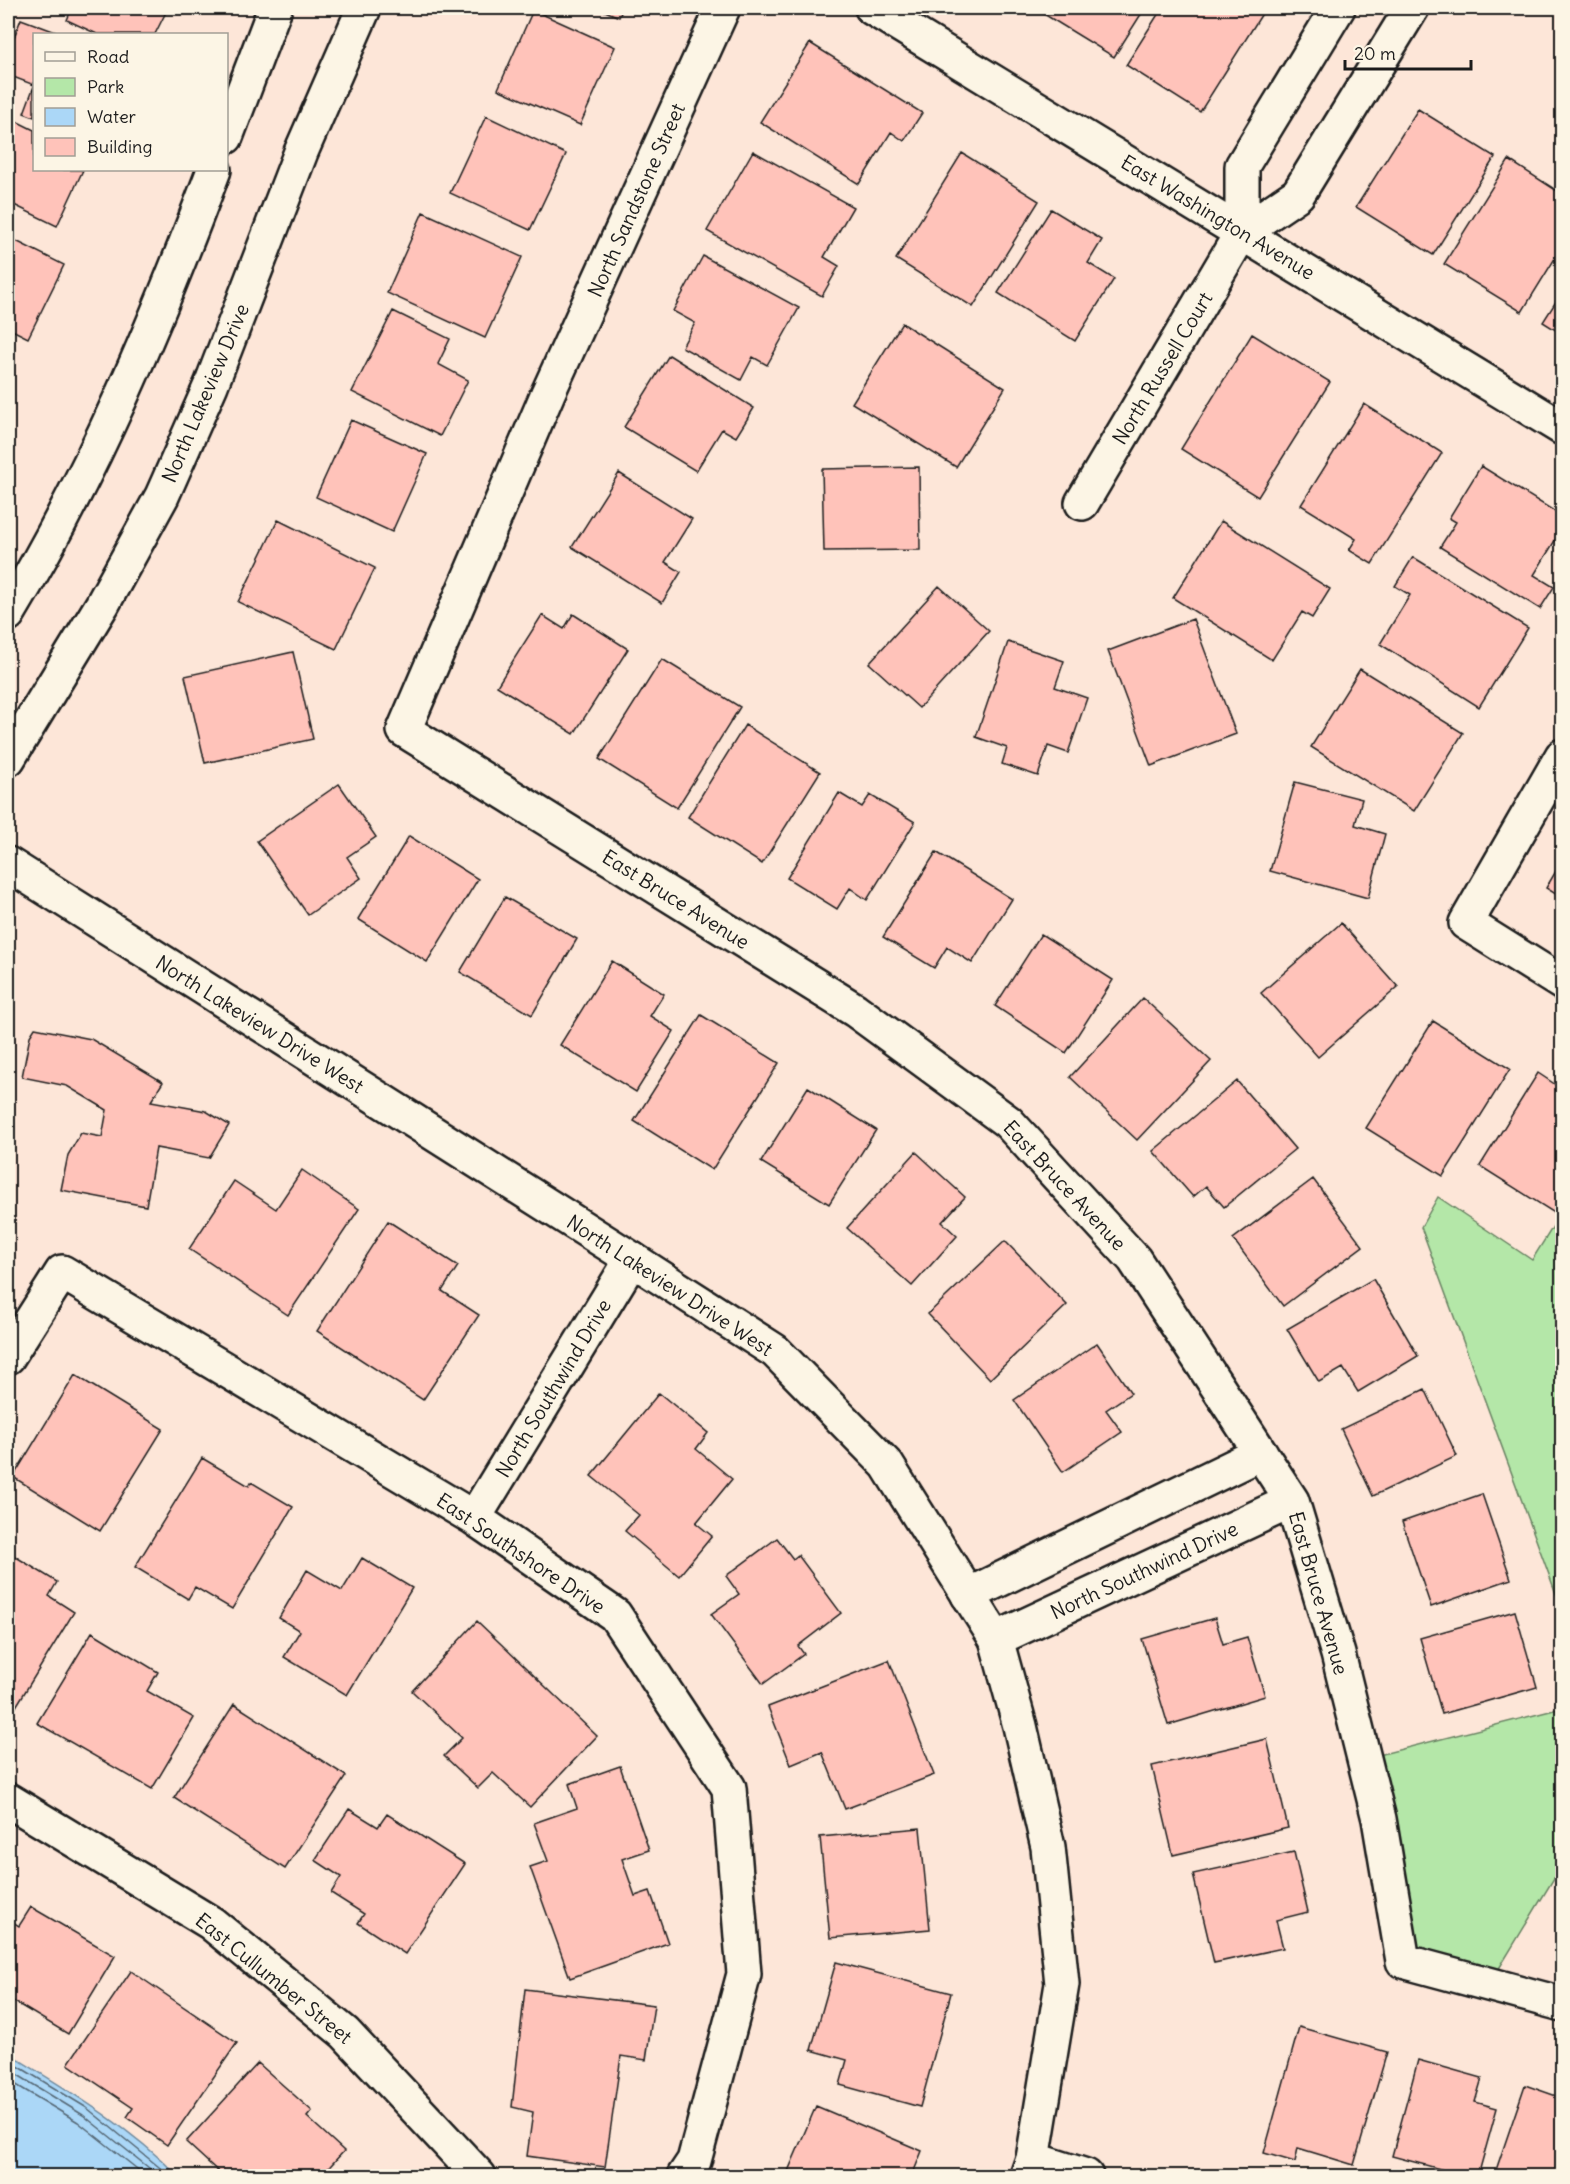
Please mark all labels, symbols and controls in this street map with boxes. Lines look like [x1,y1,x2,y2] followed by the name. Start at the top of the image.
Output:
[33,33,228,171] legend
[1345,33,1471,71] scale bar
[1354,42,1396,65] text: 20 m
[87,45,130,68] text: Road
[87,75,124,98] text: Park
[582,99,690,301] street label: North Sandstone Street
[87,105,137,128] text: Water
[87,135,152,158] text: Building
[1117,149,1319,285] street label: East Washington Avenue
[1107,287,1218,449] street label: North Russell Court
[156,300,254,486] street label: North Lakeview Drive
[598,844,754,954] street label: East Bruce Avenue
[151,950,369,1098] street label: North Lakeview Drive West
[998,1115,1132,1255] street label: East Bruce Avenue
[562,1209,778,1361] street label: North Lakeview Drive West
[490,1294,616,1482] street label: North Southwind Drive
[432,1487,610,1619] street label: East Southshore Drive
[1284,1508,1354,1678] street label: East Bruce Avenue
[1046,1516,1242,1624] street label: North Southwind Drive
[191,1907,358,2049] street label: East Cullumber Street

